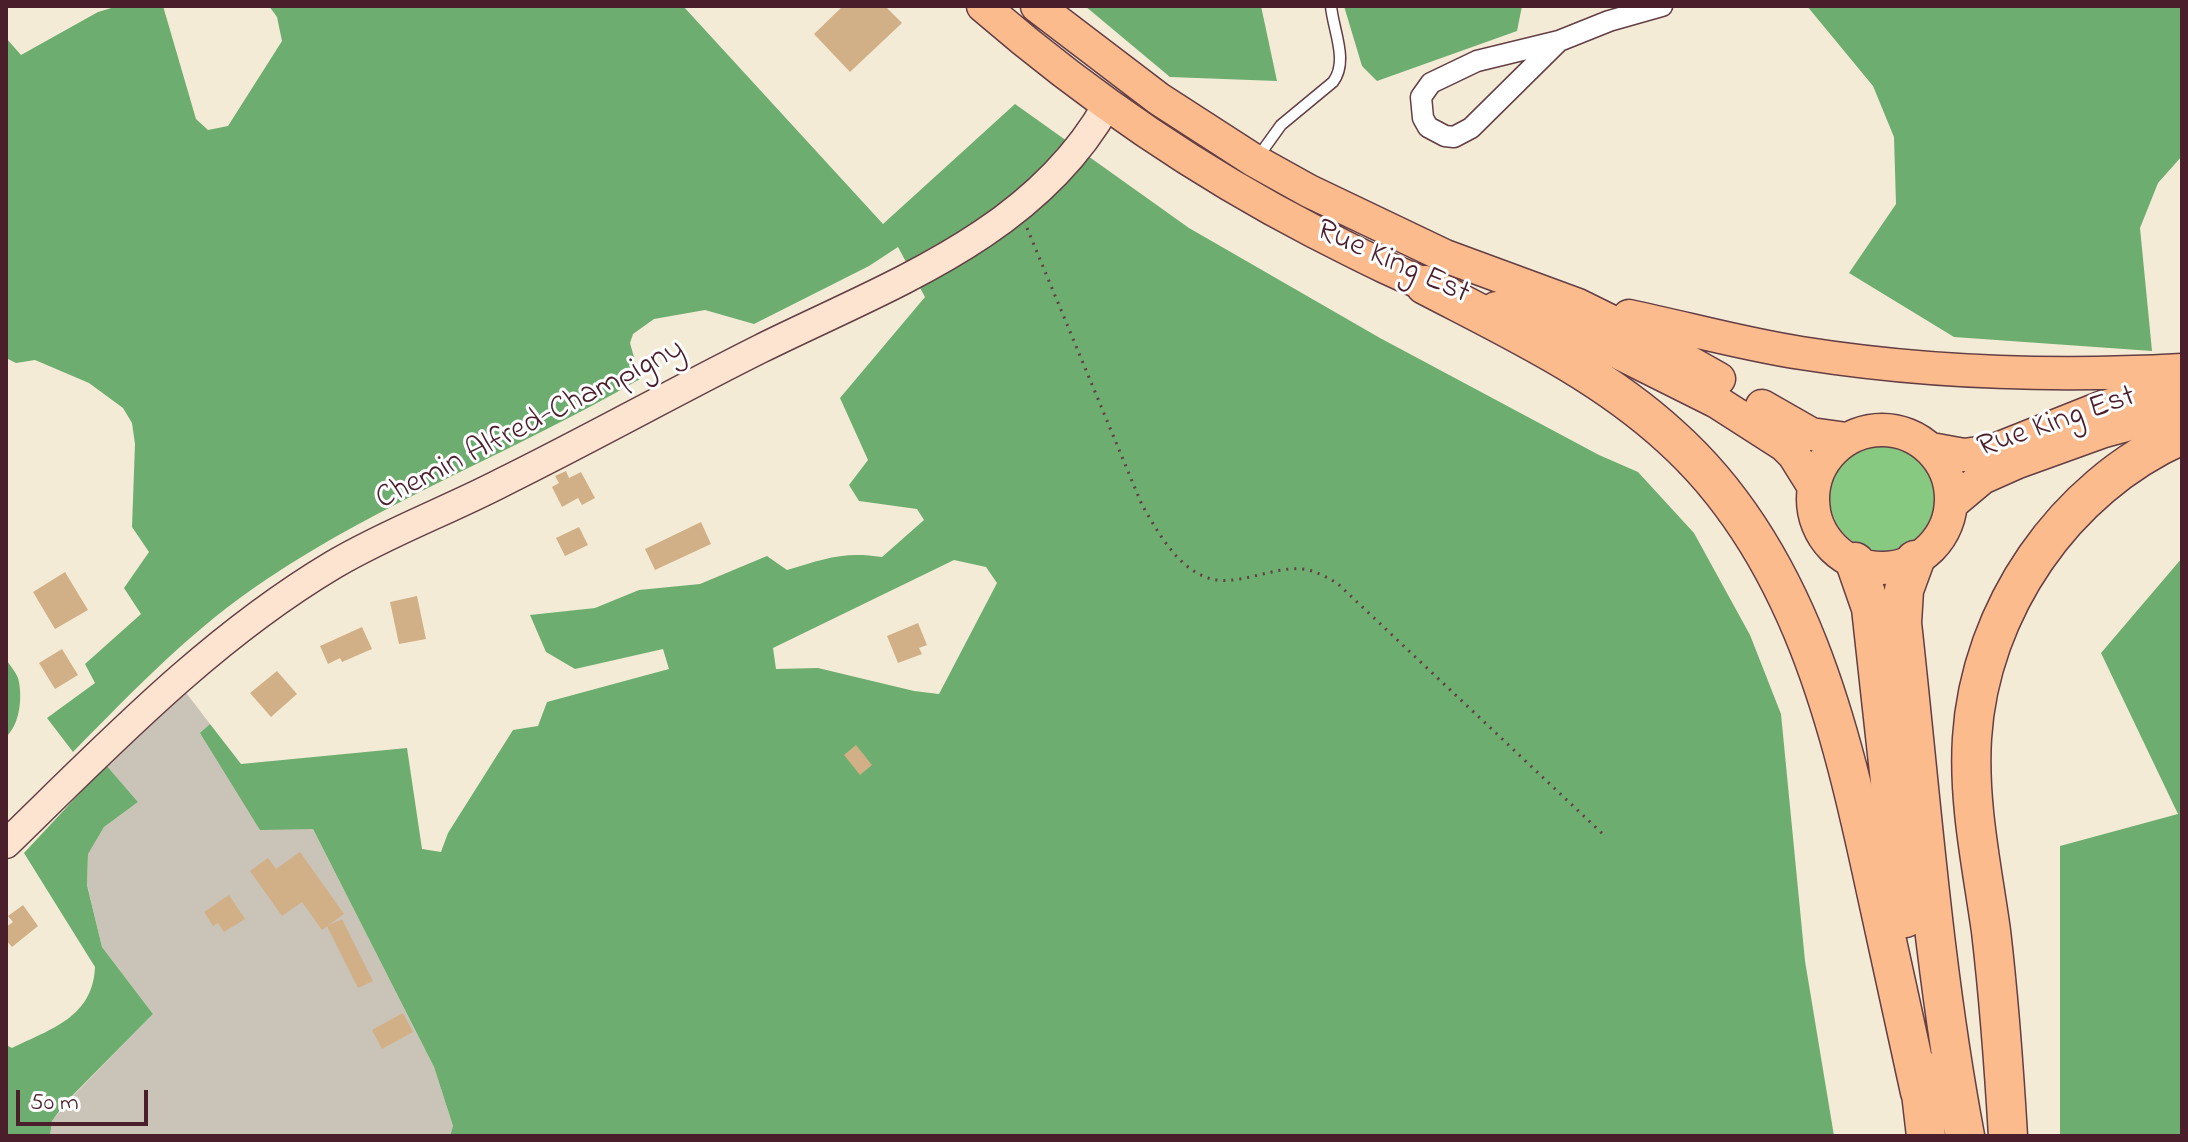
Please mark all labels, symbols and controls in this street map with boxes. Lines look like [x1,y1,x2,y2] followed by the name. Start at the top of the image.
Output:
[1309,213,1475,315] street label: Rue King Est
[370,332,692,520] street label: Chemin Alfred-Champigny
[1973,379,2141,469] street label: Rue King Est
[20,1074,152,1124] scale bar
[30,1086,79,1121] text: 50 m

